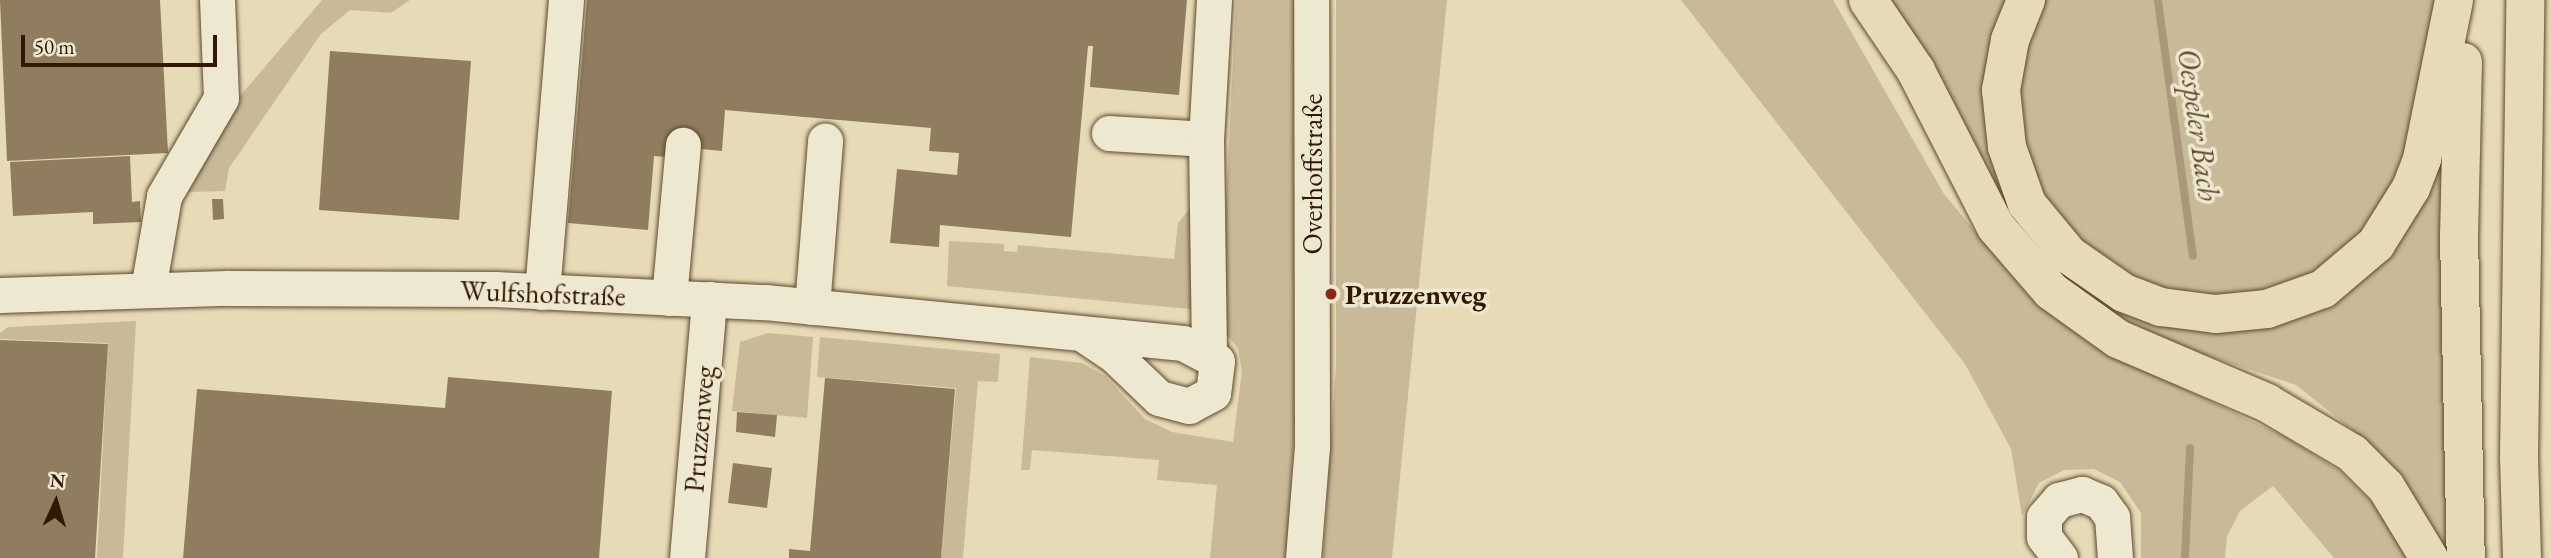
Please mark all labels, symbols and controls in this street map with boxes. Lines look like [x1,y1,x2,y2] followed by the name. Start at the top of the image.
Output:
[24,21,220,65] scale bar
[34,33,75,60] text: 50 m
[2169,47,2227,203] water label: Oespeler Bach
[1295,94,1329,254] street label: Overhoffstraße
[460,273,626,313] street label: Wulfshofstraße
[1345,277,1487,311] place label: Pruzzenweg
[1323,286,1339,302] marker: Pruzzenweg
[677,364,721,494] street label: Pruzzenweg
[21,467,91,537] north arrow
[49,468,66,494] text: N

